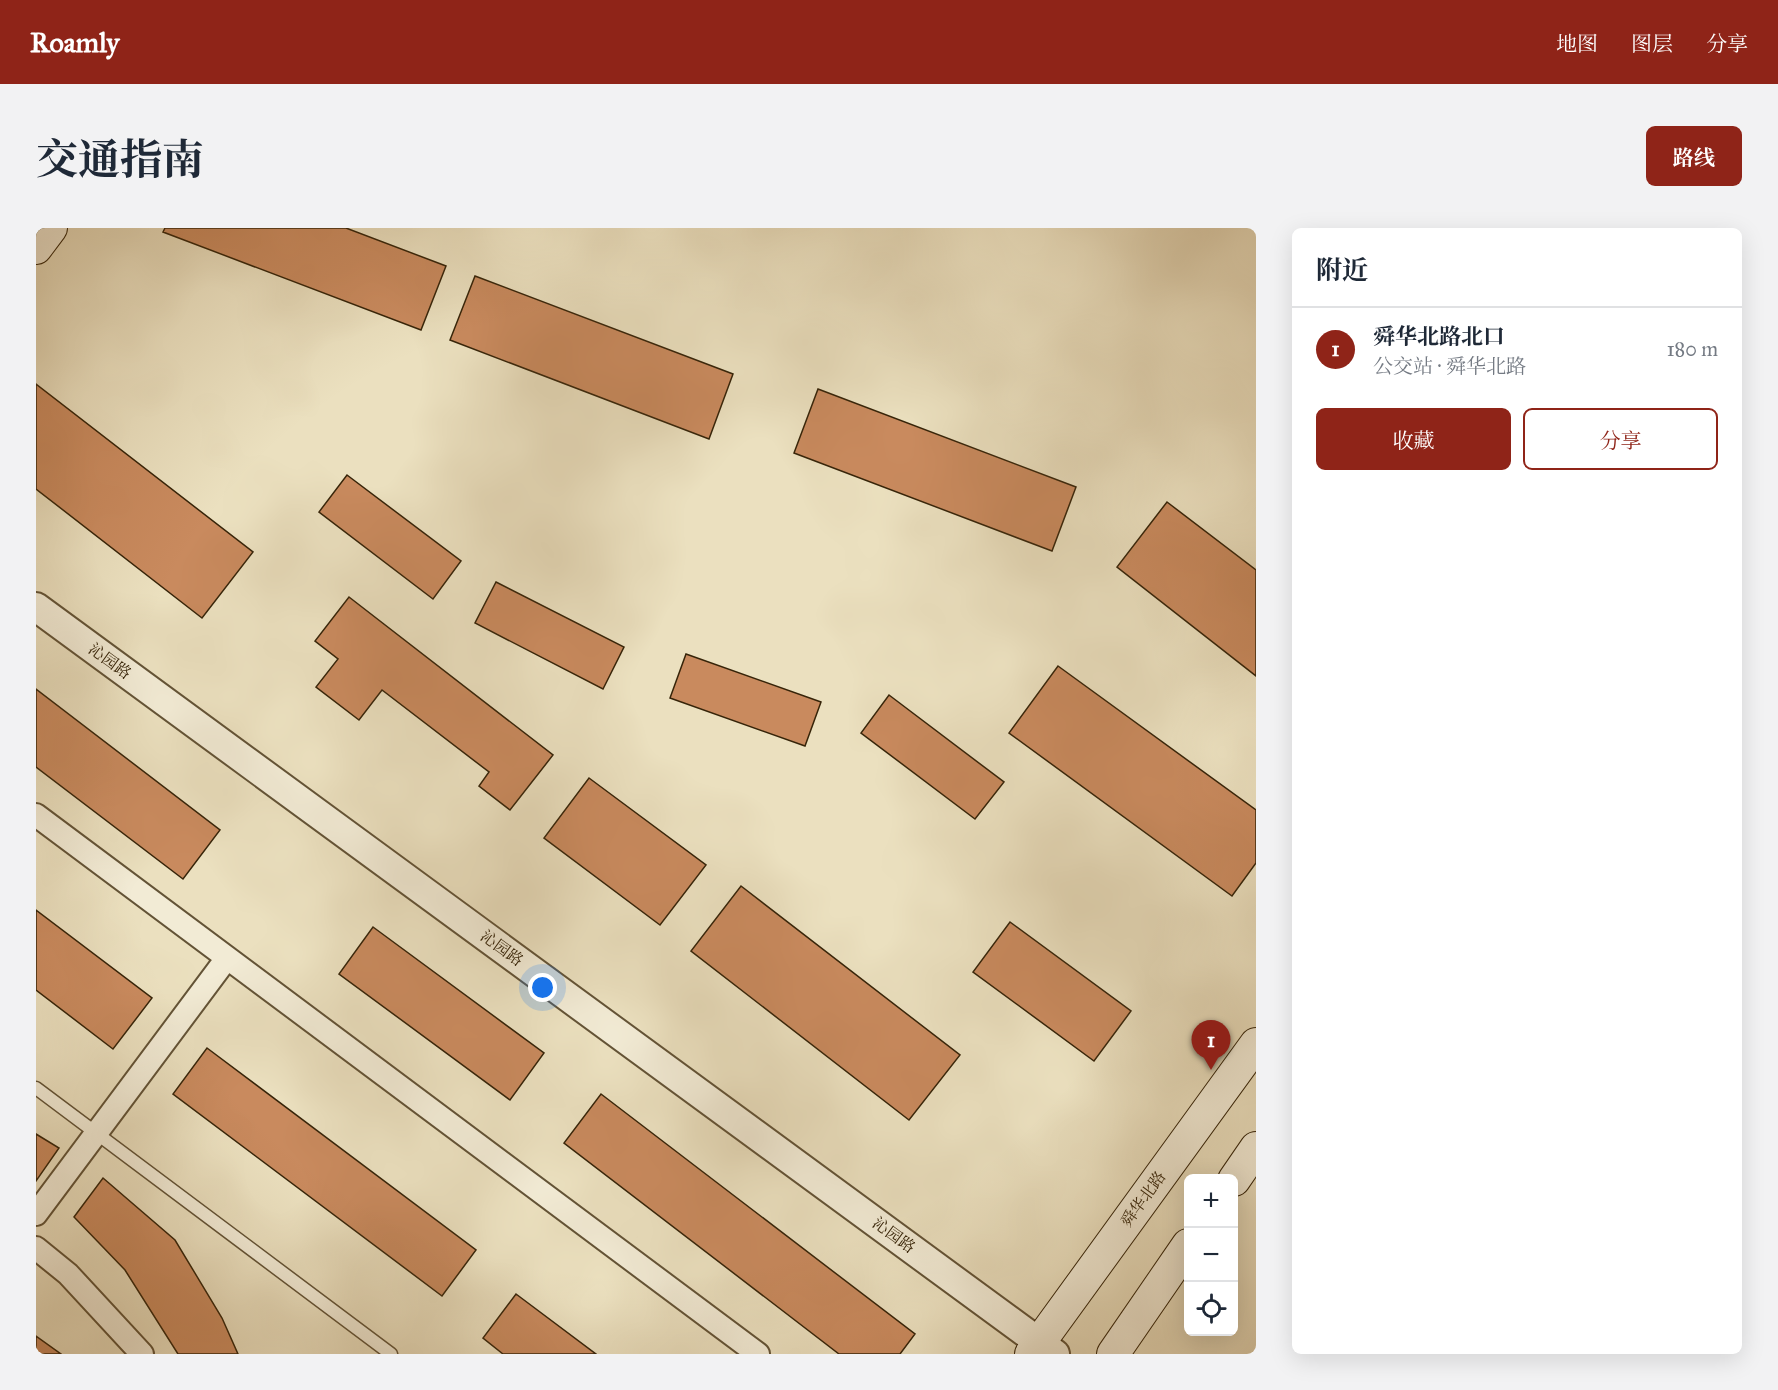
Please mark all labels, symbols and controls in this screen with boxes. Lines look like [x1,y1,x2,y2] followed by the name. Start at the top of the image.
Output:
[30,25,119,60] text: Roamly
[1556,31,1598,57] text: 地图
[1631,31,1673,57] text: 图层
[1706,31,1748,57] text: 分享
[1646,126,1742,186] button: 路线
[36,134,204,186] text: 交通指南
[1316,254,1368,286] text: 附近
[1373,323,1505,350] text: 舜华北路北口
[1332,337,1339,361] text: 1
[1667,337,1718,361] text: 180 m
[1373,354,1526,378] text: 公交站 · 舜华北路
[1316,408,1511,470] button: 收藏
[1523,408,1718,470] button: 分享
[85,639,135,683] street label: 沁园路
[477,926,527,970] street label: 沁园路
[528,973,557,1002] your location
[1192,1020,1230,1070] pin: 1
[1117,1168,1169,1230] street label: 舜华北路
[1184,1174,1238,1336] map controls
[1184,1174,1238,1228] button: +
[869,1213,919,1257] street label: 沁园路
[1184,1228,1238,1282] button: −
[1184,1282,1238,1336] button: locate

